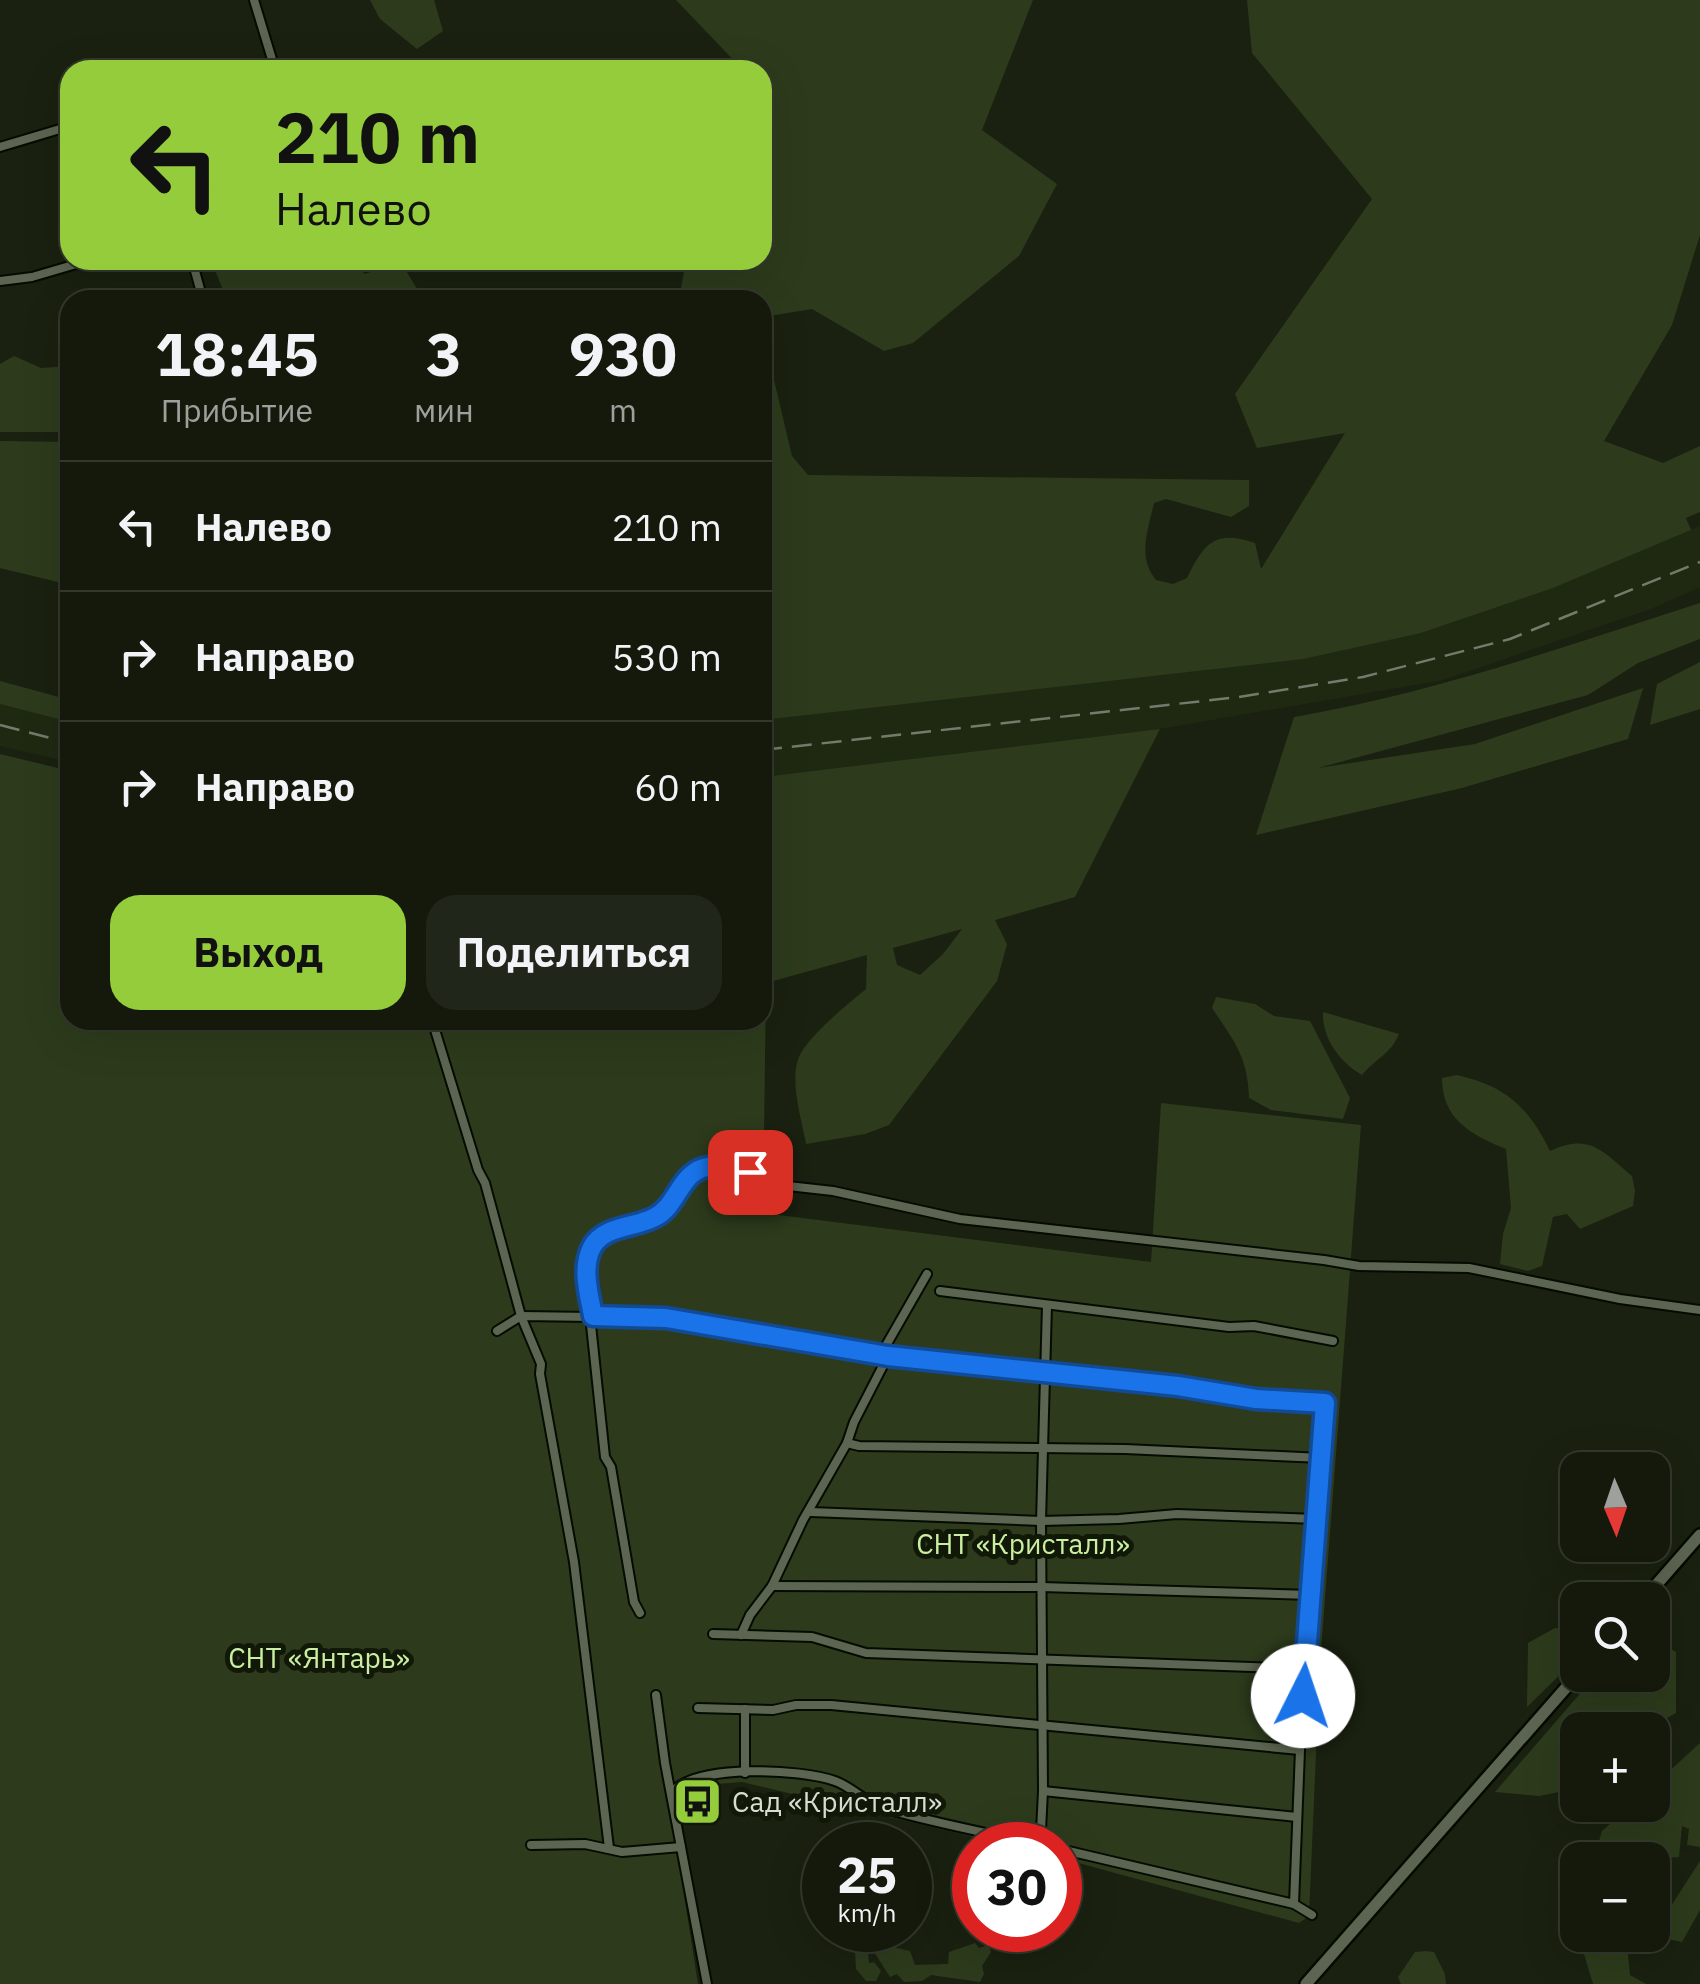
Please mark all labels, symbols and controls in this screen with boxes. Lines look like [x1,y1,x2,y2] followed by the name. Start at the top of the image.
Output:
[275,91,480,182] text: 210 m
[110,100,240,230] icon: left
[275,179,432,237] text: Налево
[155,314,319,393] text: 18:45
[426,314,462,393] text: 3
[569,314,677,393] text: 930
[161,389,313,431] text: Прибытие
[414,389,474,431] text: мин
[609,389,637,431] text: m
[110,499,165,554] icon: left
[195,502,332,551] text: Налево
[611,502,722,551] text: 210 m
[110,629,165,684] icon: right
[195,632,355,681] text: Направо
[611,632,722,681] text: 530 m
[110,759,165,814] icon: right
[195,762,355,811] text: Направо
[634,762,722,811] text: 60 m
[110,895,406,1010] button: Выход
[426,895,722,1010] button: Поделиться
[708,1130,793,1215] pin
[723,1145,778,1200] icon: arrive
[1560,1452,1670,1562] north arrow
[1560,1452,1670,1952] map controls
[916,1525,1130,1562] park label: СНТ «Кристалл»
[1560,1582,1670,1692] button: search
[228,1639,410,1676] park label: СНТ «Янтарь»
[1251,1644,1355,1748] position arrow
[1560,1712,1670,1822] button: +
[671,1776,723,1828] bus stop icon: Сад «Кристалл»
[732,1783,942,1820] place label: Сад «Кристалл»
[952,1822,1082,1952] speed limit sign: 30
[837,1842,897,1907] text: 25
[1560,1842,1670,1952] button: −
[838,1896,896,1929] text: km/h

